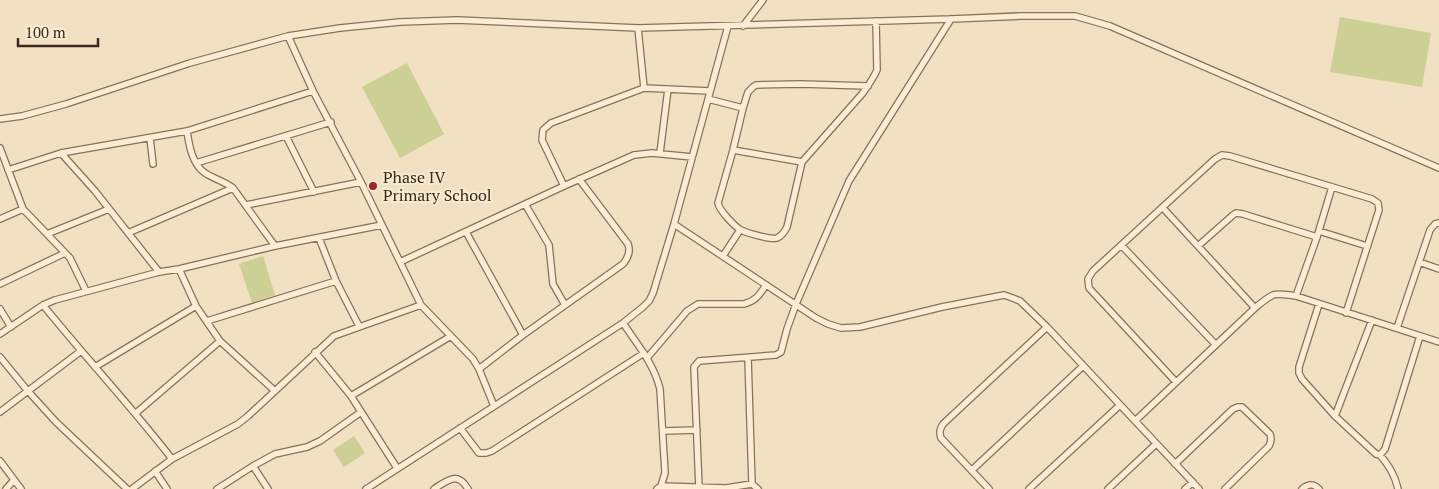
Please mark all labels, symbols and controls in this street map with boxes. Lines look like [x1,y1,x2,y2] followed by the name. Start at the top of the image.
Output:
[18,15,98,47] scale bar
[25,22,66,42] text: 100 m
[383,166,492,206] place label: Phase IV Primary School
[367,180,379,192] marker: Phase IV Primary School

